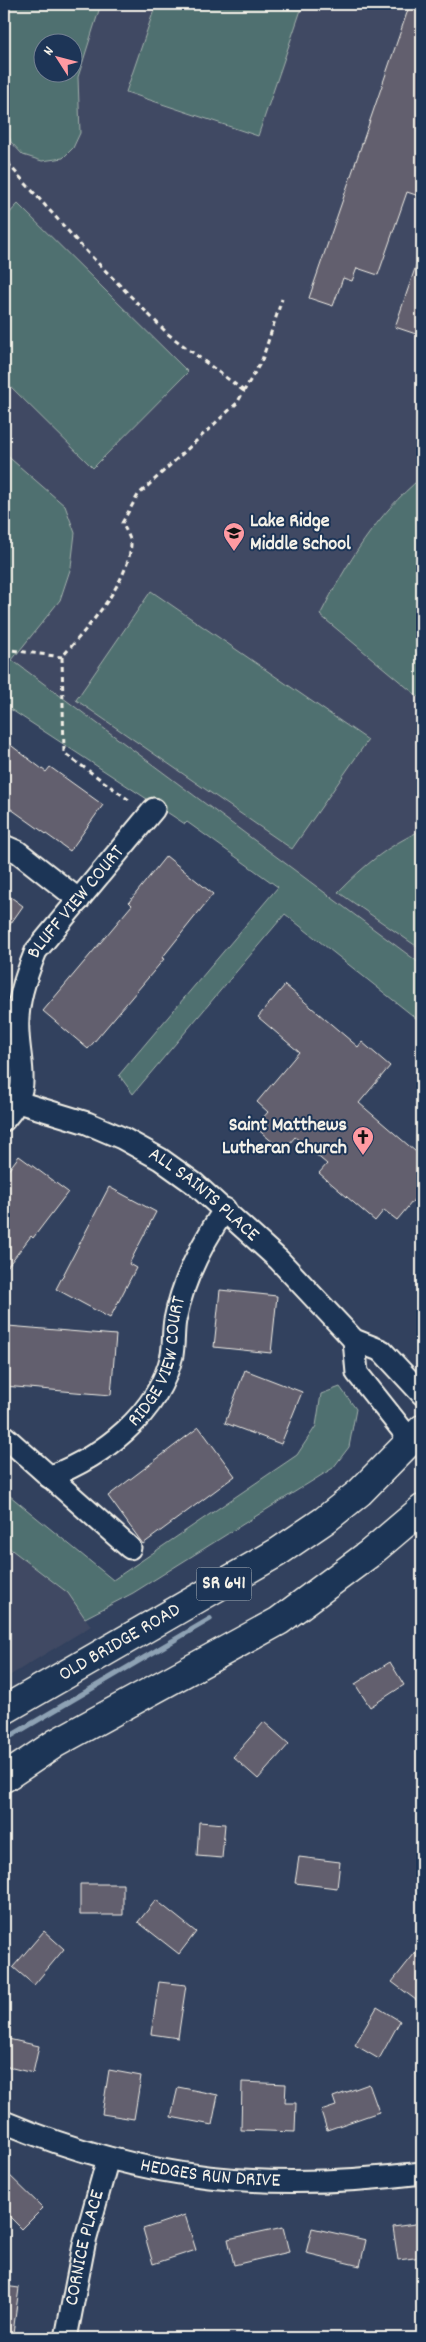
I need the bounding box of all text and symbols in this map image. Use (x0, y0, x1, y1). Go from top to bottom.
north arrow (32, 32, 82, 82)
text: N (39, 43, 59, 60)
place label: Lake Ridge Middle School (250, 508, 351, 559)
school or university icon: Lake Ridge Middle School (222, 521, 246, 552)
street label: BLUFF VIEW COURT (21, 840, 132, 962)
place label: Saint Matthews Lutheran Church (222, 1112, 347, 1163)
church icon: Saint Matthews Lutheran Church (351, 1125, 375, 1156)
street label: ALL SAINTS PLACE (143, 1141, 265, 1249)
street label: RIDGE VIEW COURT (122, 1293, 194, 1434)
road number: SR 641 (196, 1568, 252, 1600)
street label: OLD BRIDGE ROAD (54, 1597, 186, 1689)
street label: HEDGES RUN DRIVE (138, 2152, 281, 2196)
street label: CORNICE PLACE (59, 2187, 112, 2308)

